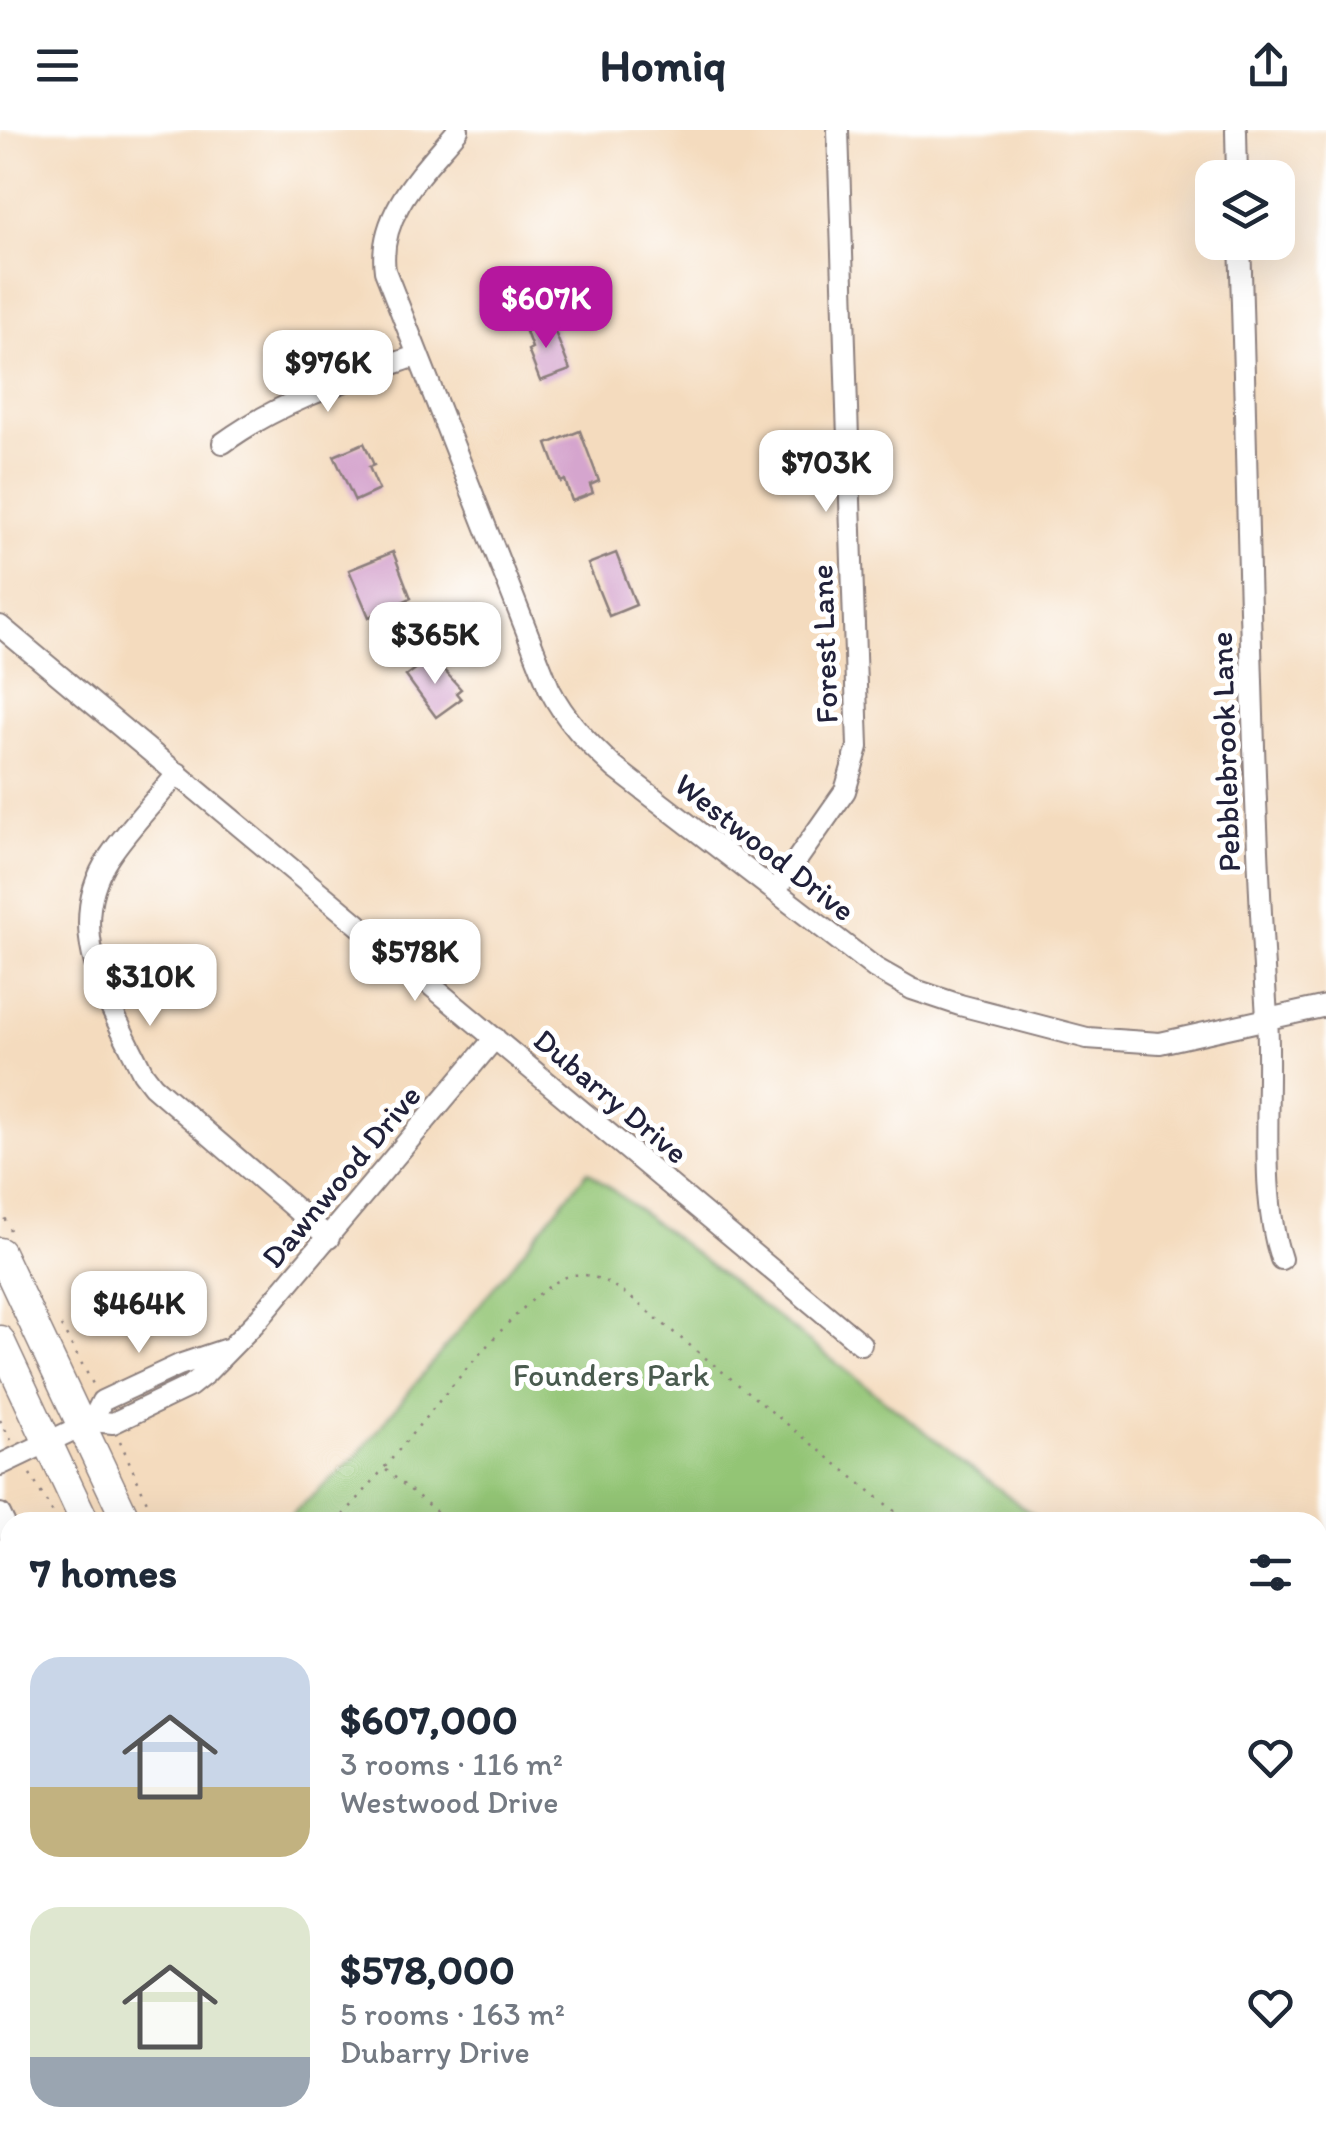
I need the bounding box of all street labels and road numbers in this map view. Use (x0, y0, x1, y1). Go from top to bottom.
street label: Forest Lane (802, 564, 846, 724)
street label: Pebblebrook Lane (1202, 631, 1248, 873)
street label: Westwood Drive (667, 765, 863, 929)
street label: Dubarry Drive (526, 1020, 696, 1172)
street label: Dawnwood Drive (253, 1077, 429, 1275)

